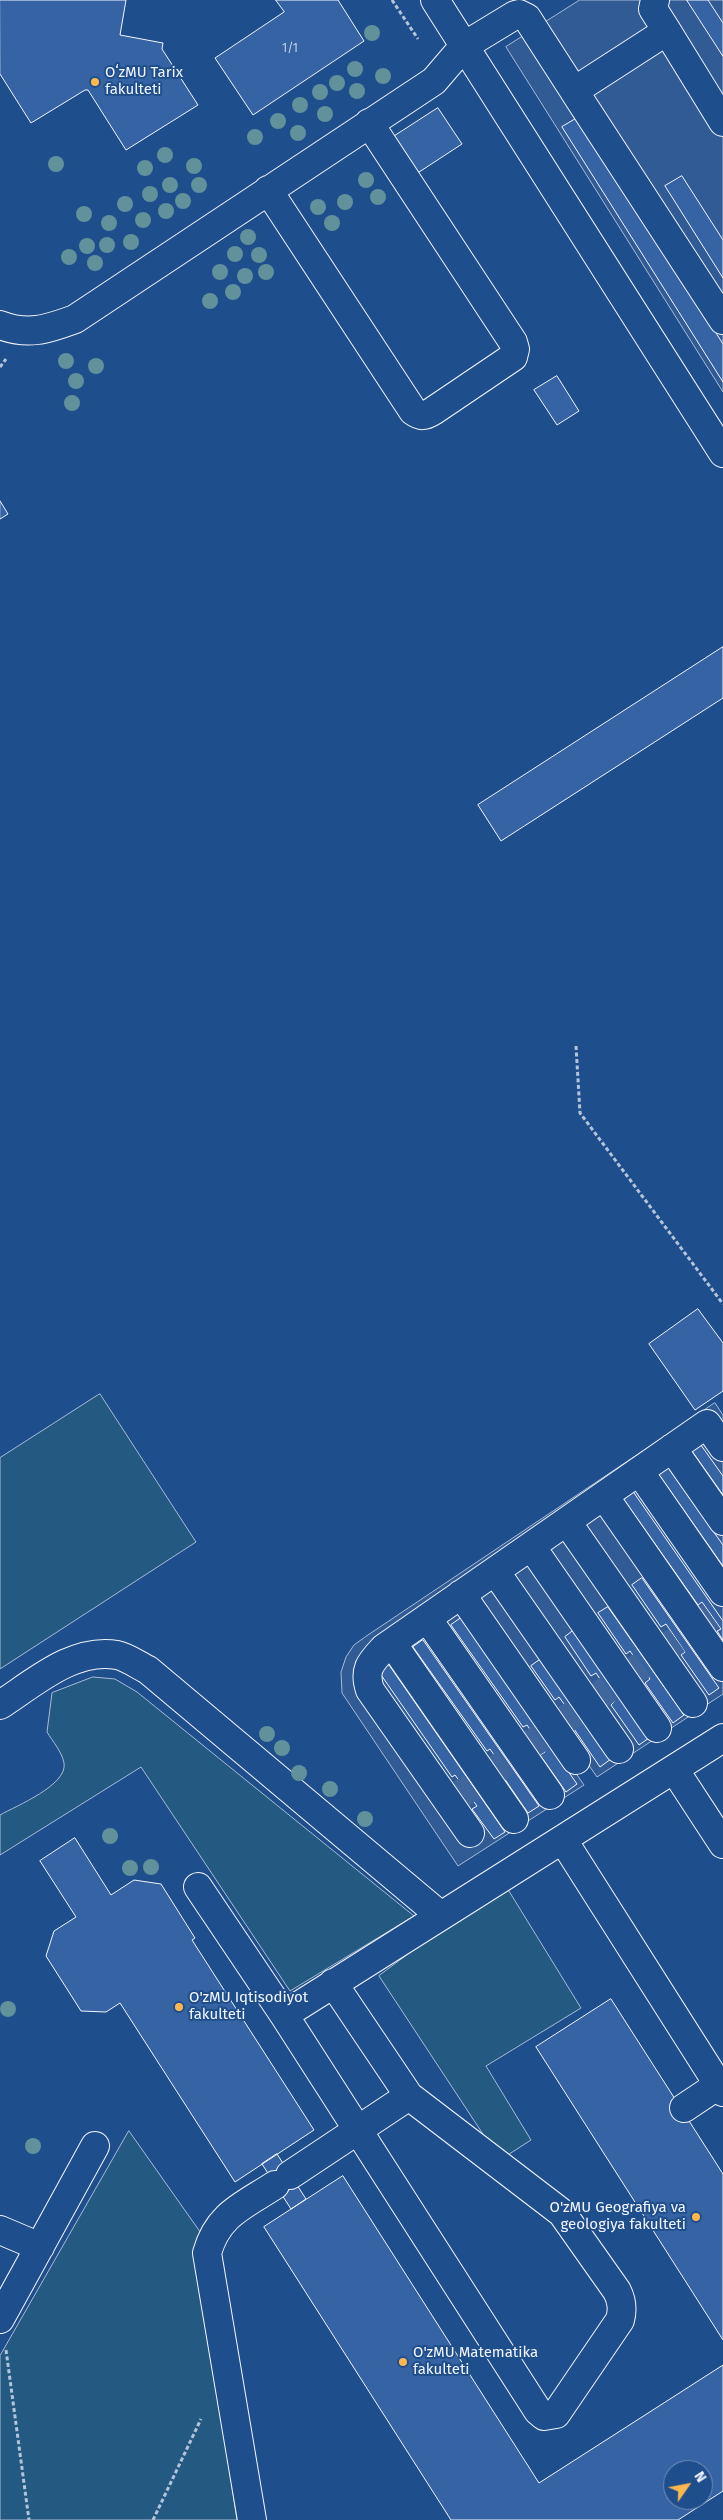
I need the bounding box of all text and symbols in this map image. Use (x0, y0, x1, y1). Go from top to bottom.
house number: 1/1 (282, 42, 298, 56)
place label: OʻzMU Tarix fakulteti (105, 64, 183, 99)
marker: OʻzMU Tarix fakulteti (89, 76, 101, 88)
place label: O'zMU Iqtisodiyot fakulteti (189, 1989, 308, 2024)
marker: O'zMU Iqtisodiyot fakulteti (173, 2001, 185, 2013)
place label: O'zMU Geografiya va geologiya fakulteti (550, 2199, 686, 2234)
marker: O'zMU Geografiya va geologiya fakulteti (690, 2211, 702, 2223)
place label: O'zMU Matematika fakulteti (413, 2344, 538, 2379)
marker: O'zMU Matematika fakulteti (397, 2356, 409, 2368)
north arrow (663, 2460, 713, 2510)
text: N (690, 2469, 710, 2486)

